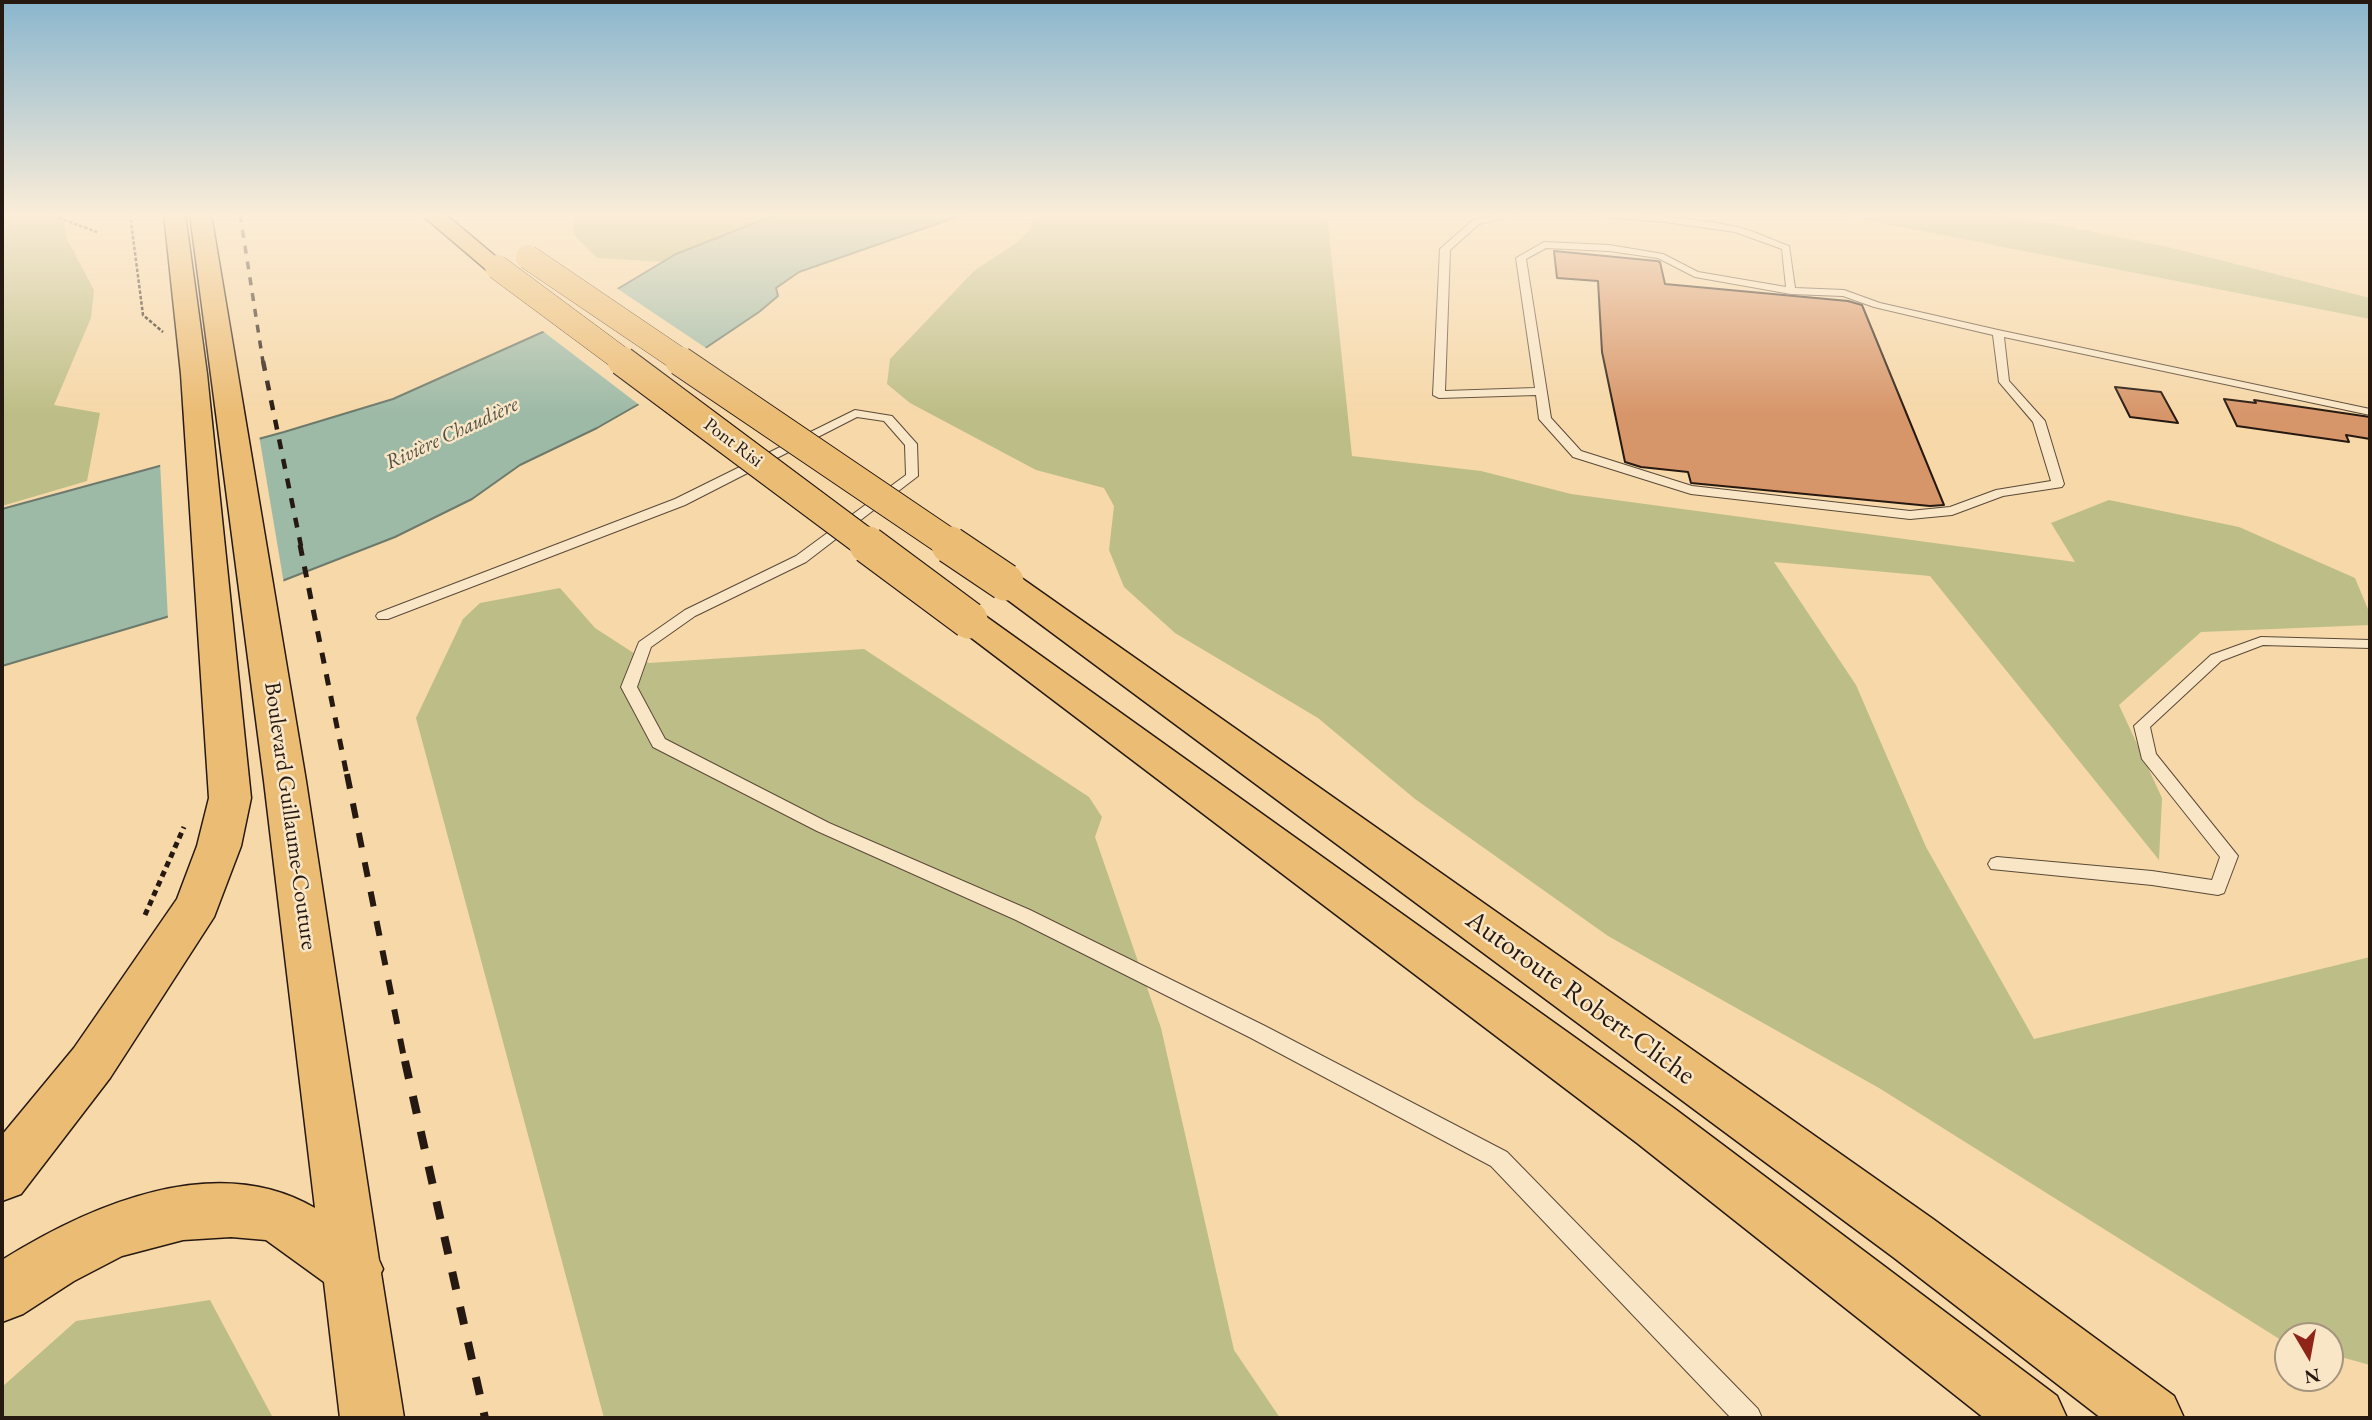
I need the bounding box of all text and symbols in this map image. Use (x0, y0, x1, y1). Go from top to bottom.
water label: Rivière Chaudière (381, 392, 523, 476)
street label: Pont Risi (699, 414, 767, 472)
street label: Boulevard Guillaume-Couture (258, 680, 322, 952)
street label: Autoroute Robert-Cliche (1459, 904, 1701, 1092)
north arrow (2274, 1322, 2344, 1392)
text: N (2303, 1363, 2322, 1390)

